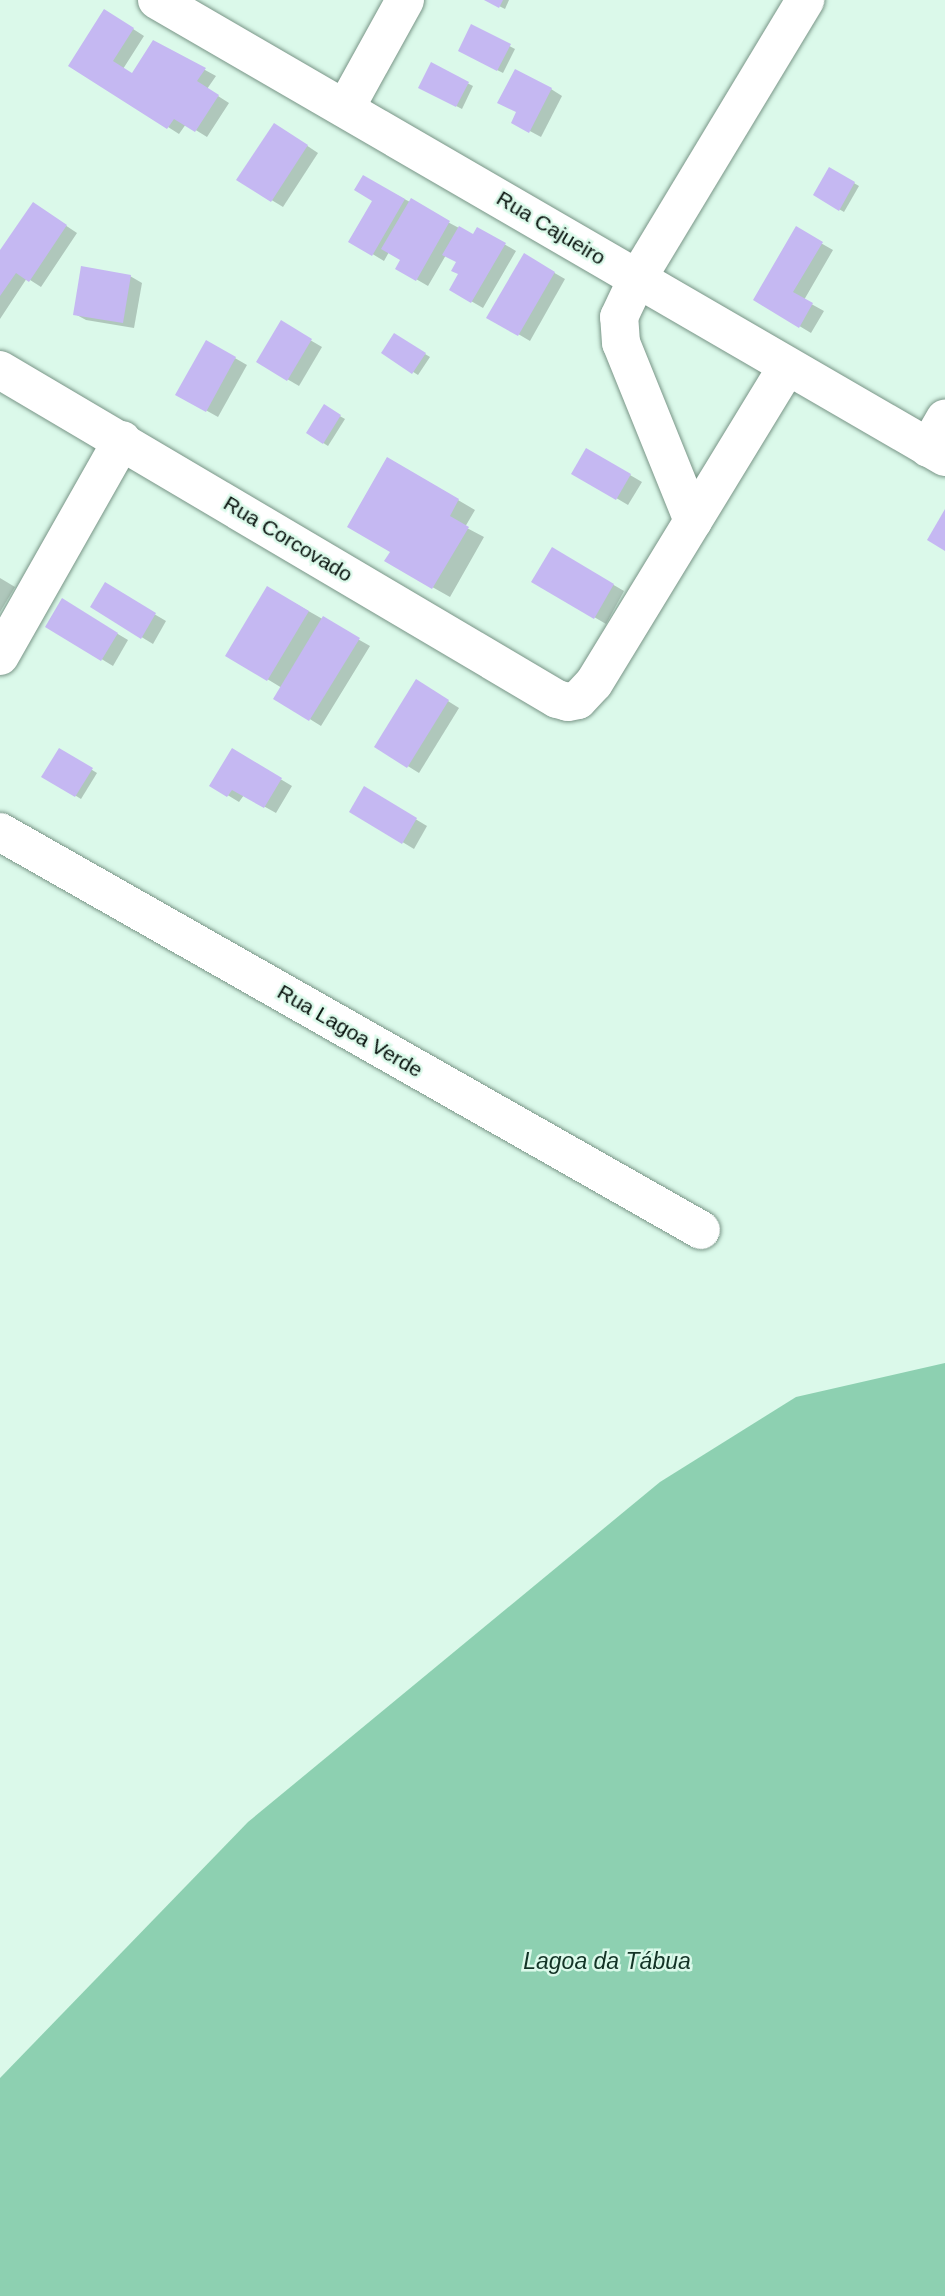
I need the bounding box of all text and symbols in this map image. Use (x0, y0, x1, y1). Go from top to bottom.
street label: Rua Cajueiro (492, 186, 610, 270)
street label: Rua Corcovado (219, 491, 357, 587)
street label: Rua Lagoa Verde (273, 979, 427, 1083)
water label: Lagoa da Tábua (523, 1947, 691, 1975)

